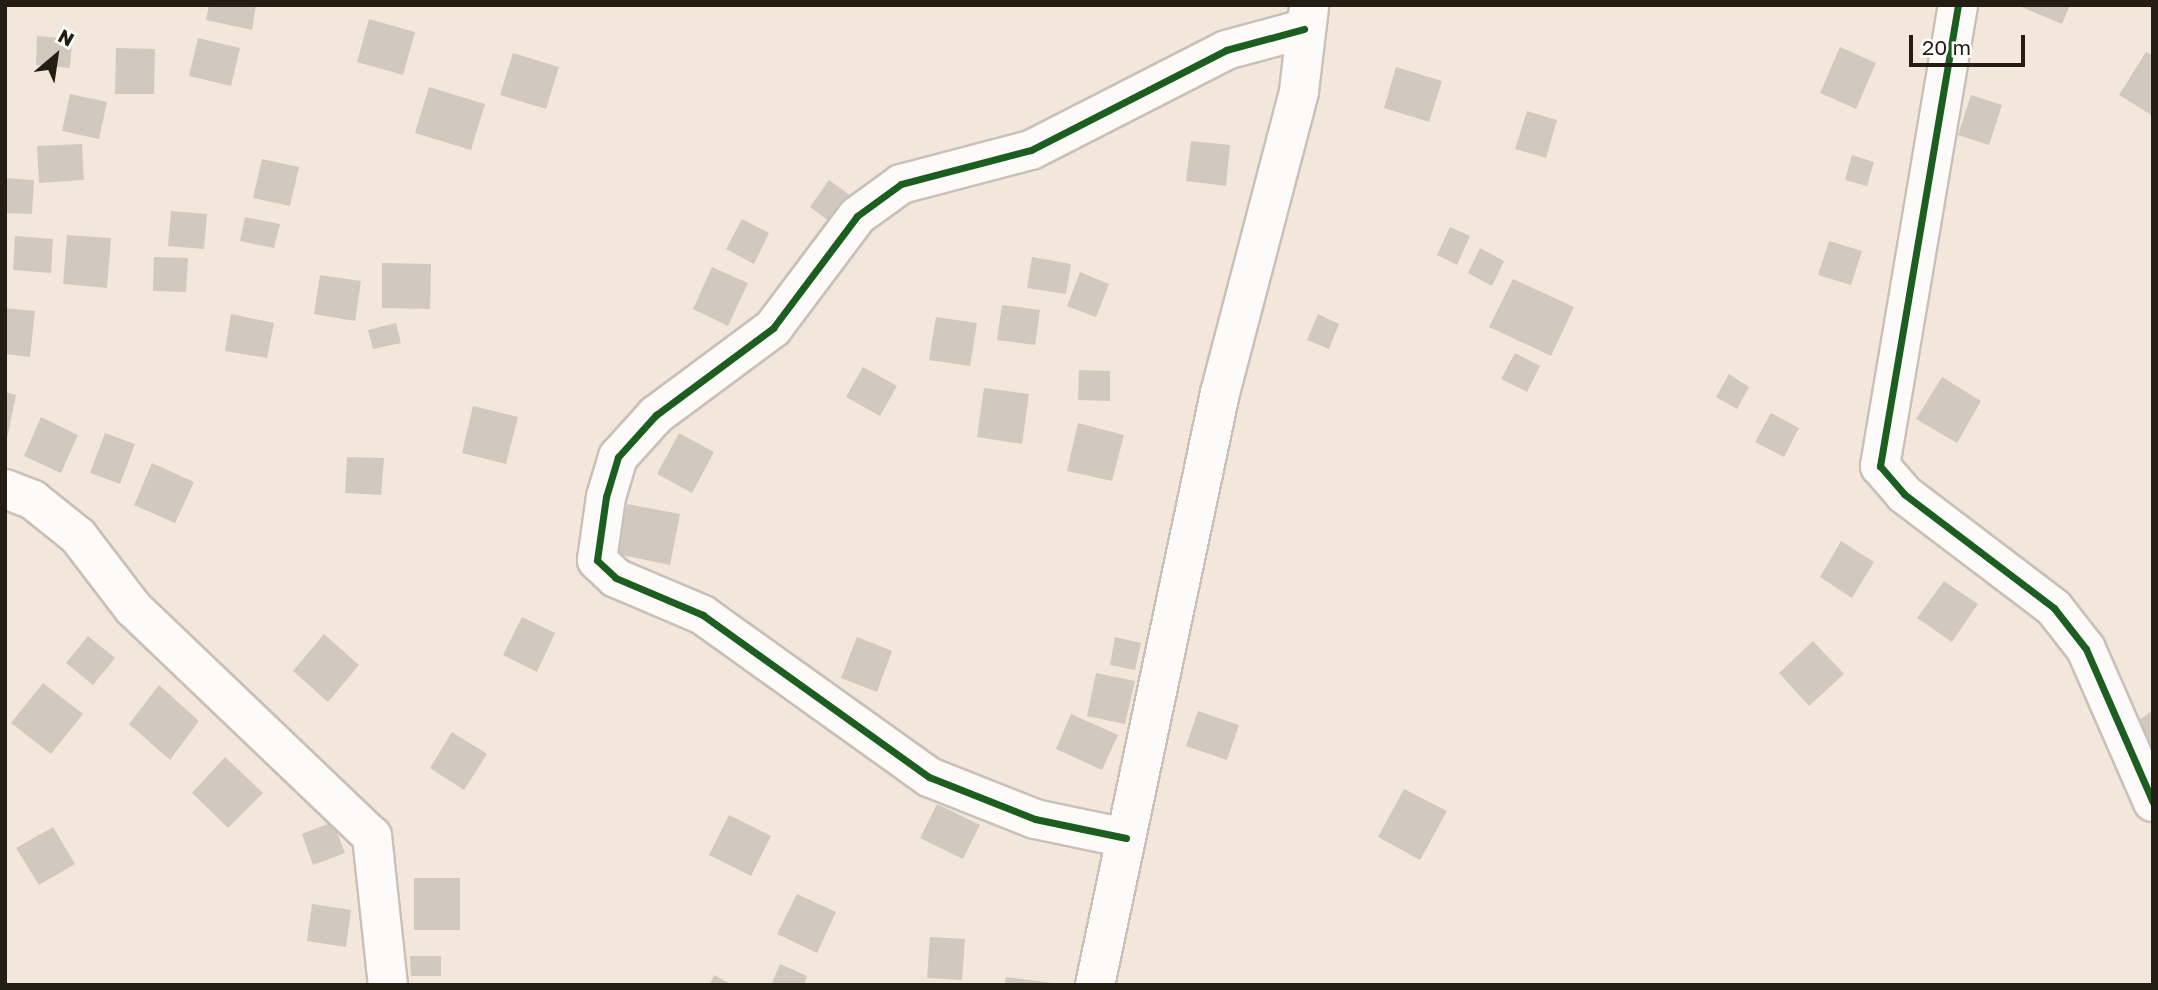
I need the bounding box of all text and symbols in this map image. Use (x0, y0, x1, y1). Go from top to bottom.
north arrow (21, 21, 91, 91)
scale bar (1913, 21, 2028, 65)
text: N (55, 24, 78, 51)
text: 20 m (1922, 34, 1971, 60)

